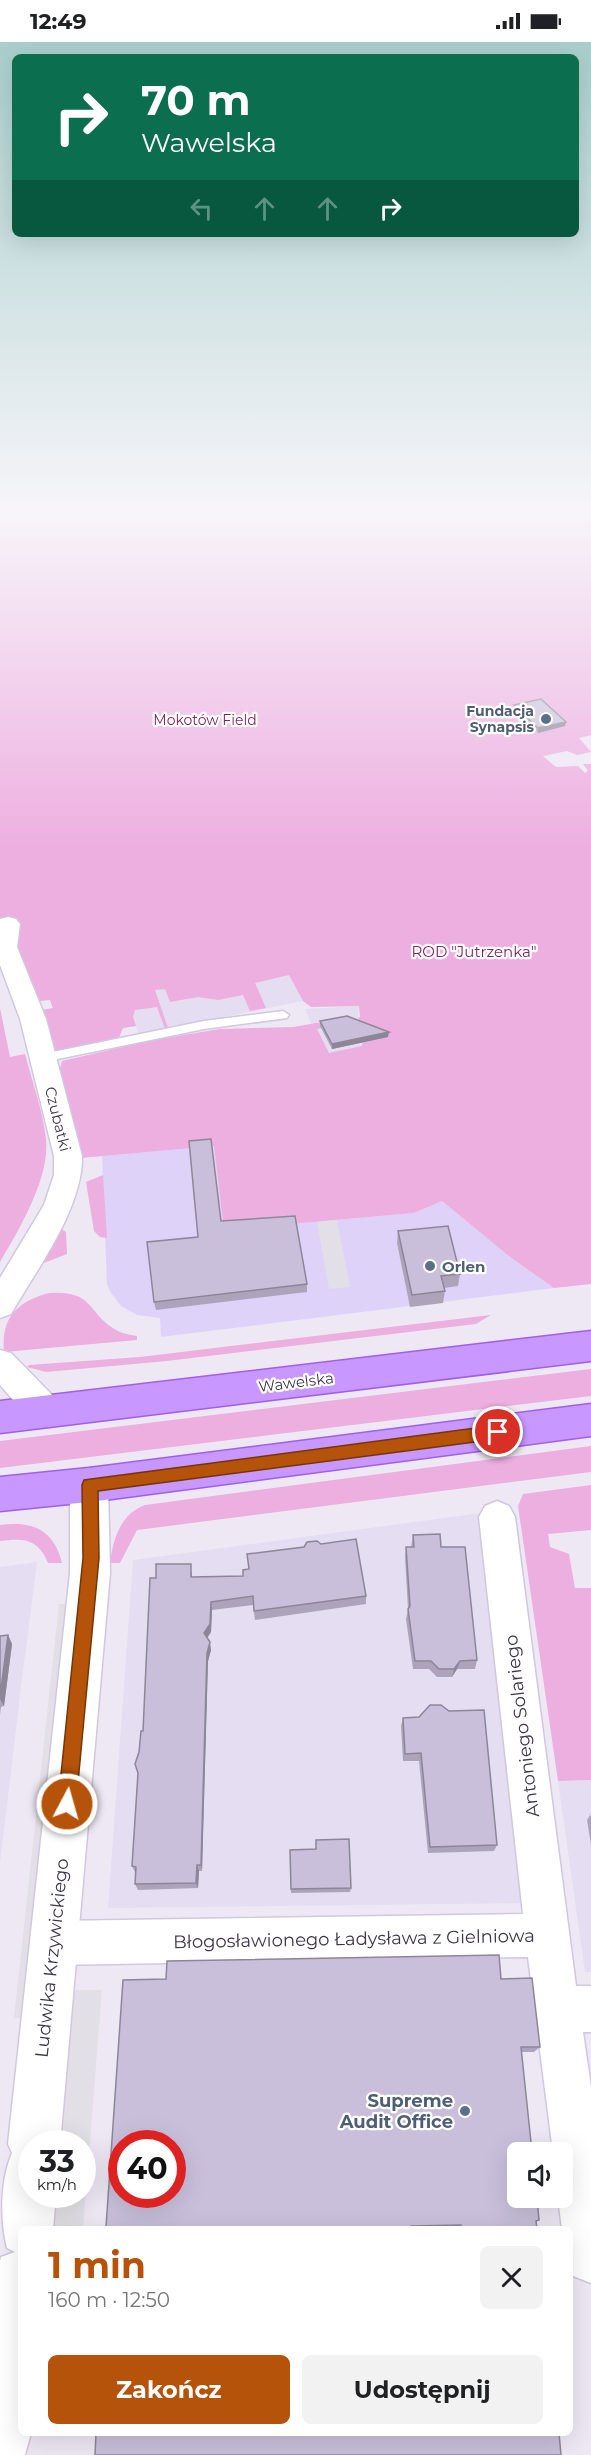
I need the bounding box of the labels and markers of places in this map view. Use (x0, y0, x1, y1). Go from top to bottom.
place label: Fundacja Synapsis (466, 702, 535, 736)
marker: Fundacja Synapsis (539, 712, 553, 726)
place label: Orlen (442, 1257, 485, 1276)
marker: Orlen (423, 1259, 437, 1273)
pin (472, 1406, 523, 1457)
place label: Supreme Audit Office (339, 2090, 453, 2133)
marker: Supreme Audit Office (458, 2104, 472, 2118)

